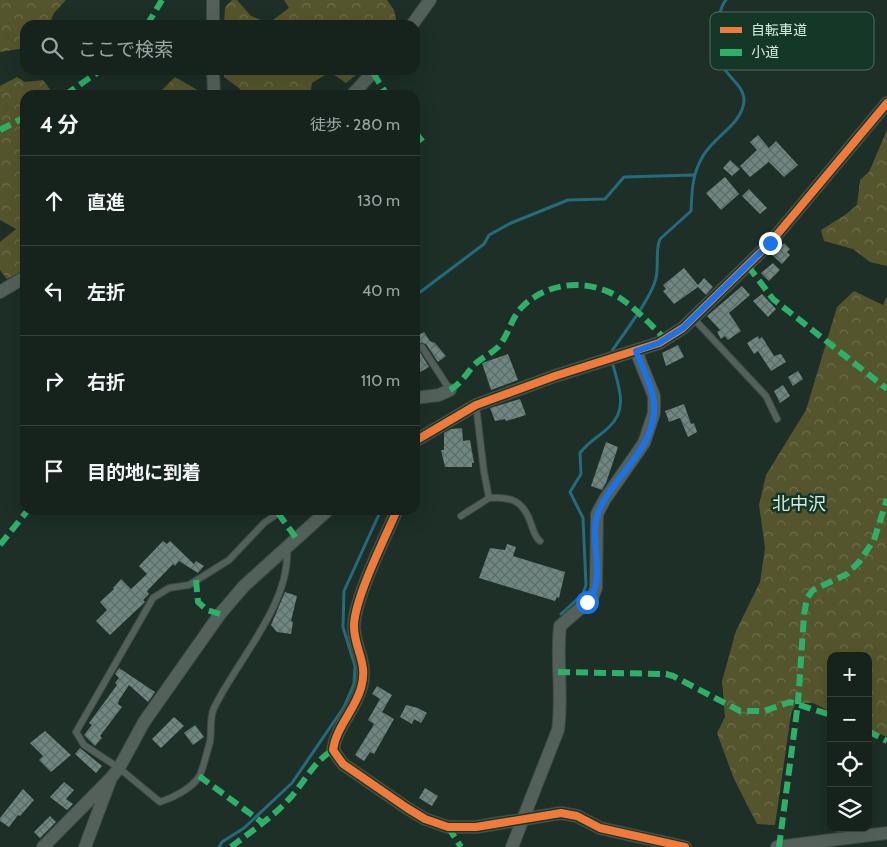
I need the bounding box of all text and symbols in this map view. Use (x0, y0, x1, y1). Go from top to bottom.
legend (710, 12, 874, 70)
search box (20, 20, 420, 75)
text: 自転車道 (751, 21, 807, 39)
icon: search (38, 34, 66, 62)
text: ここで検索 (78, 38, 173, 61)
text: 小道 (751, 43, 779, 61)
text: 4 分 (40, 112, 79, 137)
text: 徒歩 · 280 m (310, 115, 400, 134)
icon: ahead (40, 187, 68, 215)
text: 直進 (87, 191, 125, 214)
text: 130 m (357, 191, 400, 210)
route end (759, 232, 782, 255)
icon: left (40, 277, 68, 305)
text: 左折 (87, 281, 125, 304)
text: 40 m (362, 281, 400, 300)
icon: right (40, 367, 68, 395)
text: 右折 (87, 371, 125, 394)
text: 110 m (361, 371, 400, 390)
icon: arrive (40, 457, 68, 485)
text: 目的地に到着 (87, 461, 201, 484)
district label: 北中沢 (772, 493, 826, 515)
route start (576, 591, 599, 614)
map controls (827, 652, 872, 832)
button: + (827, 652, 872, 697)
button: − (827, 697, 872, 742)
button: locate (827, 742, 872, 787)
button: layers (827, 787, 872, 832)

